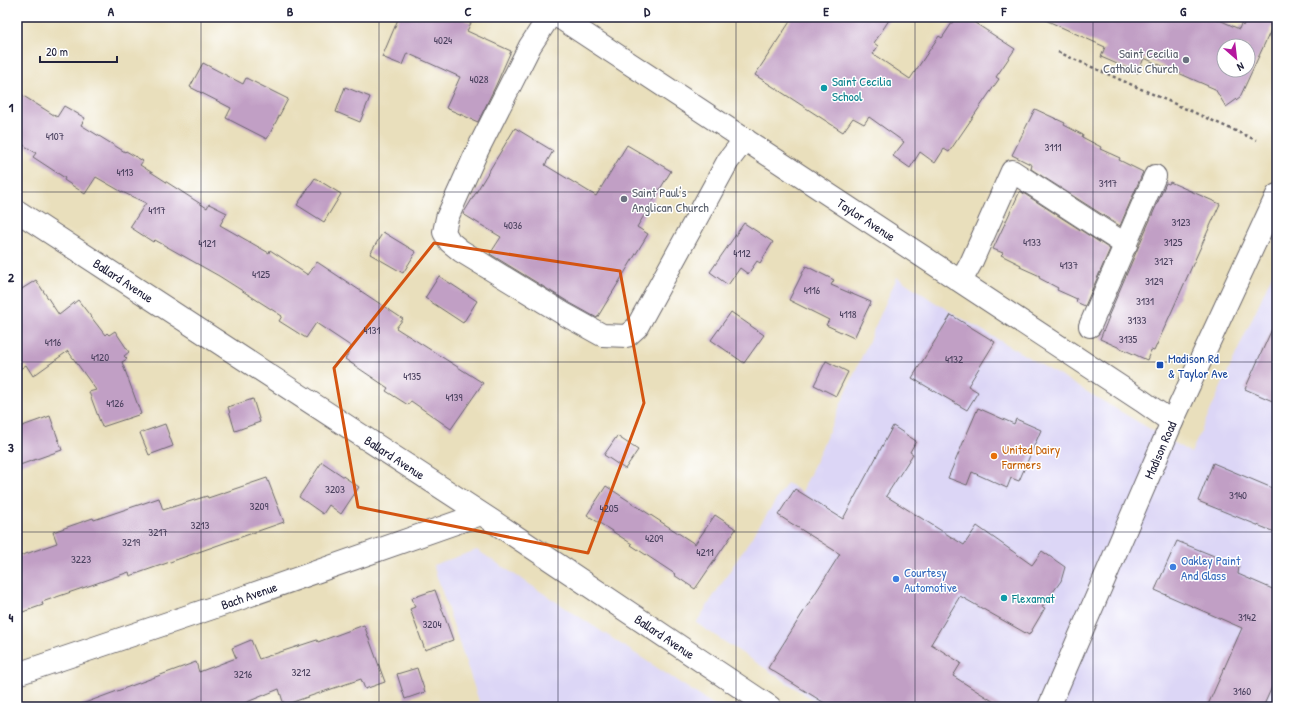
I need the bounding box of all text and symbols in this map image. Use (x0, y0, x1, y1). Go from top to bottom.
text: A (108, 2, 115, 20)
text: B (287, 2, 294, 20)
text: C (464, 2, 472, 20)
text: D (644, 2, 651, 20)
text: E (823, 2, 829, 20)
text: F (1001, 2, 1008, 20)
text: G (1180, 2, 1187, 20)
house number: 4024 (434, 33, 452, 47)
scale bar (40, 38, 117, 64)
north arrow (1216, 38, 1256, 78)
text: 20 m (46, 43, 68, 60)
place label: Saint Cecilia Catholic Church (1103, 44, 1179, 77)
marker: Saint Cecilia Catholic Church (1181, 55, 1191, 65)
text: N (1235, 59, 1247, 74)
house number: 4028 (470, 72, 489, 86)
place label: Saint Cecilia School (832, 72, 891, 105)
marker: Saint Cecilia School (819, 83, 829, 93)
text: 1 (9, 98, 14, 116)
house number: 4107 (46, 129, 64, 143)
house number: 3111 (1045, 140, 1061, 154)
house number: 4113 (116, 165, 134, 179)
house number: 3117 (1099, 176, 1117, 190)
place label: Saint Paul's Anglican Church (632, 183, 709, 216)
marker: Saint Paul's Anglican Church (619, 194, 629, 204)
street label: Taylor Avenue (834, 194, 899, 245)
house number: 4117 (148, 203, 166, 217)
house number: 3123 (1172, 215, 1191, 229)
house number: 4036 (504, 218, 523, 232)
house number: 4133 (1023, 235, 1041, 249)
house number: 3125 (1164, 235, 1183, 249)
house number: 4121 (198, 236, 216, 250)
house number: 4112 (733, 246, 751, 260)
street label: Ballard Avenue (90, 254, 157, 307)
house number: 3127 (1154, 254, 1174, 268)
house number: 4137 (1060, 258, 1078, 272)
house number: 4125 (252, 267, 270, 281)
text: 2 (8, 268, 15, 286)
house number: 3129 (1145, 274, 1163, 288)
house number: 4116 (804, 283, 821, 297)
house number: 3131 (1136, 294, 1154, 308)
house number: 4118 (840, 307, 857, 321)
house number: 3133 (1128, 313, 1146, 327)
house number: 4131 (363, 323, 381, 337)
house number: 3135 (1119, 332, 1138, 346)
house number: 4116 (45, 335, 62, 349)
place label: Madison Rd & Taylor Ave (1168, 349, 1228, 382)
house number: 4120 (91, 350, 109, 364)
house number: 4132 (945, 352, 963, 366)
marker: Madison Rd & Taylor Ave (1155, 360, 1165, 370)
house number: 4135 (403, 369, 421, 383)
house number: 4139 (445, 390, 463, 404)
house number: 4126 (106, 396, 124, 410)
street label: Madison Road (1140, 418, 1180, 482)
street label: Ballard Avenue (361, 431, 428, 484)
text: 3 (8, 438, 14, 456)
place label: United Dairy Farmers (1001, 440, 1061, 473)
marker: United Dairy Farmers (989, 451, 999, 461)
house number: 3203 (325, 482, 345, 496)
house number: 3140 (1229, 488, 1247, 502)
house number: 3209 (249, 499, 269, 513)
house number: 4205 (600, 501, 619, 515)
house number: 3213 (191, 518, 210, 532)
house number: 3217 (148, 525, 168, 539)
house number: 4209 (645, 531, 663, 545)
house number: 3219 (122, 535, 140, 549)
house number: 4211 (696, 545, 714, 559)
place label: Oakley Paint And Glass (1181, 551, 1241, 584)
house number: 3223 (71, 552, 91, 566)
marker: Oakley Paint And Glass (1168, 562, 1178, 572)
place label: Courtesy Automotive (904, 563, 957, 596)
marker: Courtesy Automotive (891, 574, 901, 584)
street label: Bach Avenue (219, 577, 280, 613)
place label: Flexamat (1011, 589, 1055, 607)
marker: Flexamat (999, 593, 1009, 603)
text: 4 (9, 608, 14, 626)
street label: Ballard Avenue (631, 610, 698, 663)
house number: 3142 (1238, 610, 1256, 624)
house number: 3204 (422, 617, 442, 631)
house number: 3212 (291, 665, 311, 679)
house number: 3216 (234, 667, 253, 681)
house number: 3160 (1233, 684, 1251, 698)

